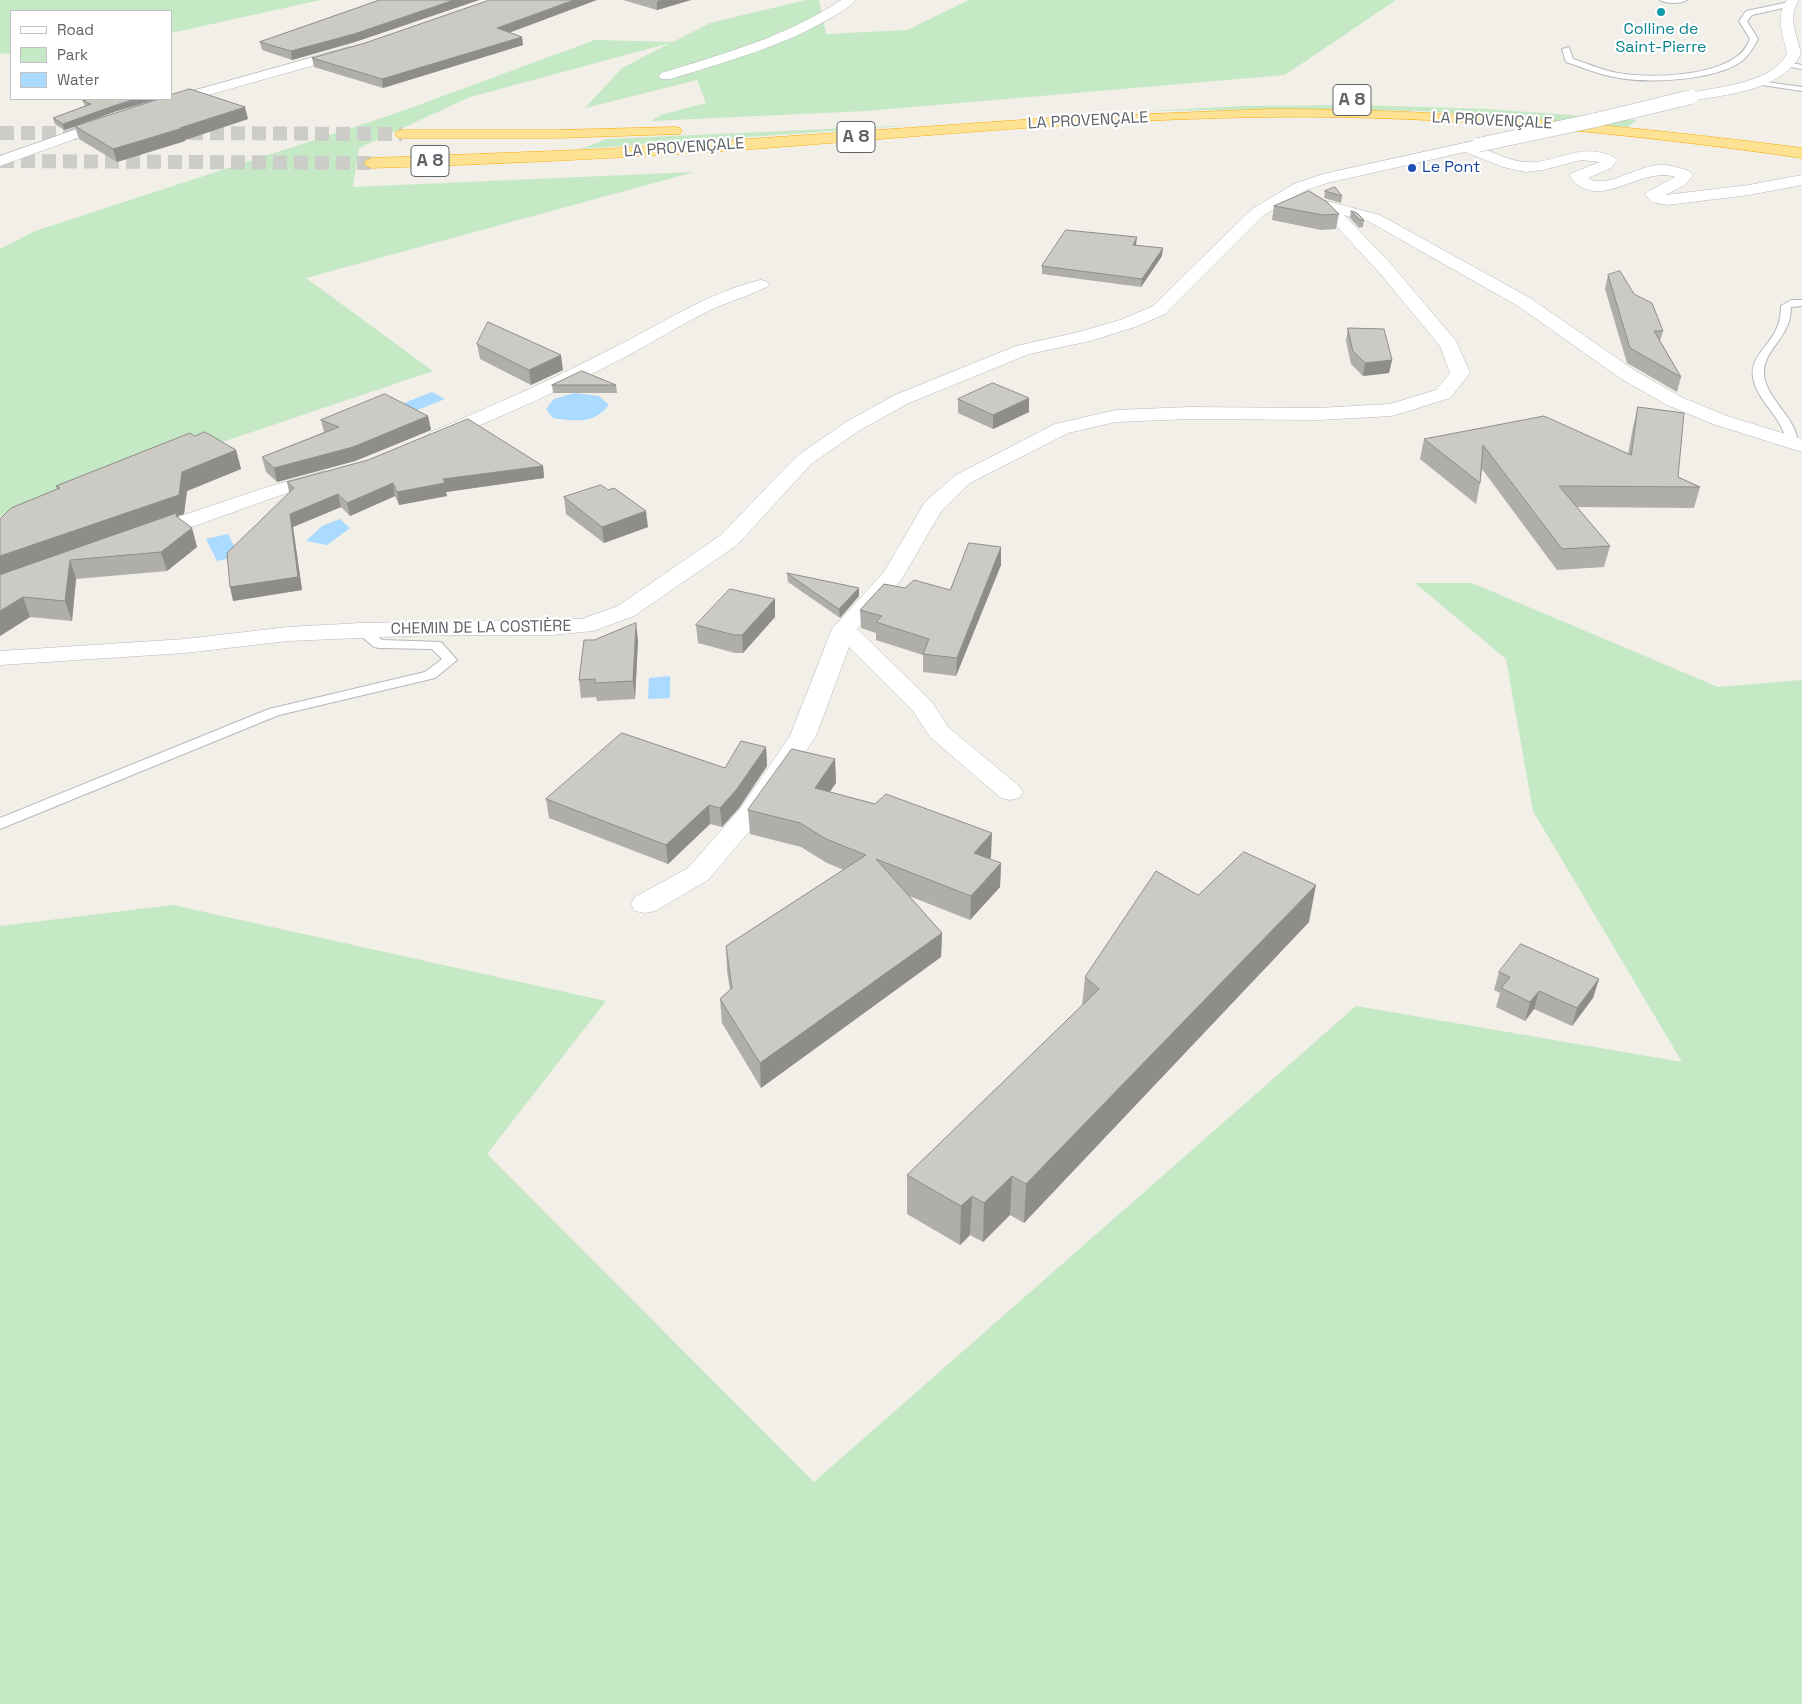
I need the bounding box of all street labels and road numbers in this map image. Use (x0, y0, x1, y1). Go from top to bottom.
road number: A 8 (1333, 84, 1371, 116)
street label: LA PROVENÇALE (1027, 108, 1149, 134)
street label: LA PROVENÇALE (1431, 108, 1553, 134)
road number: A 8 (837, 121, 875, 152)
street label: LA PROVENÇALE (623, 134, 745, 162)
road number: A 8 (411, 146, 449, 177)
street label: CHEMIN DE LA COSTIÈRE (391, 617, 571, 639)

